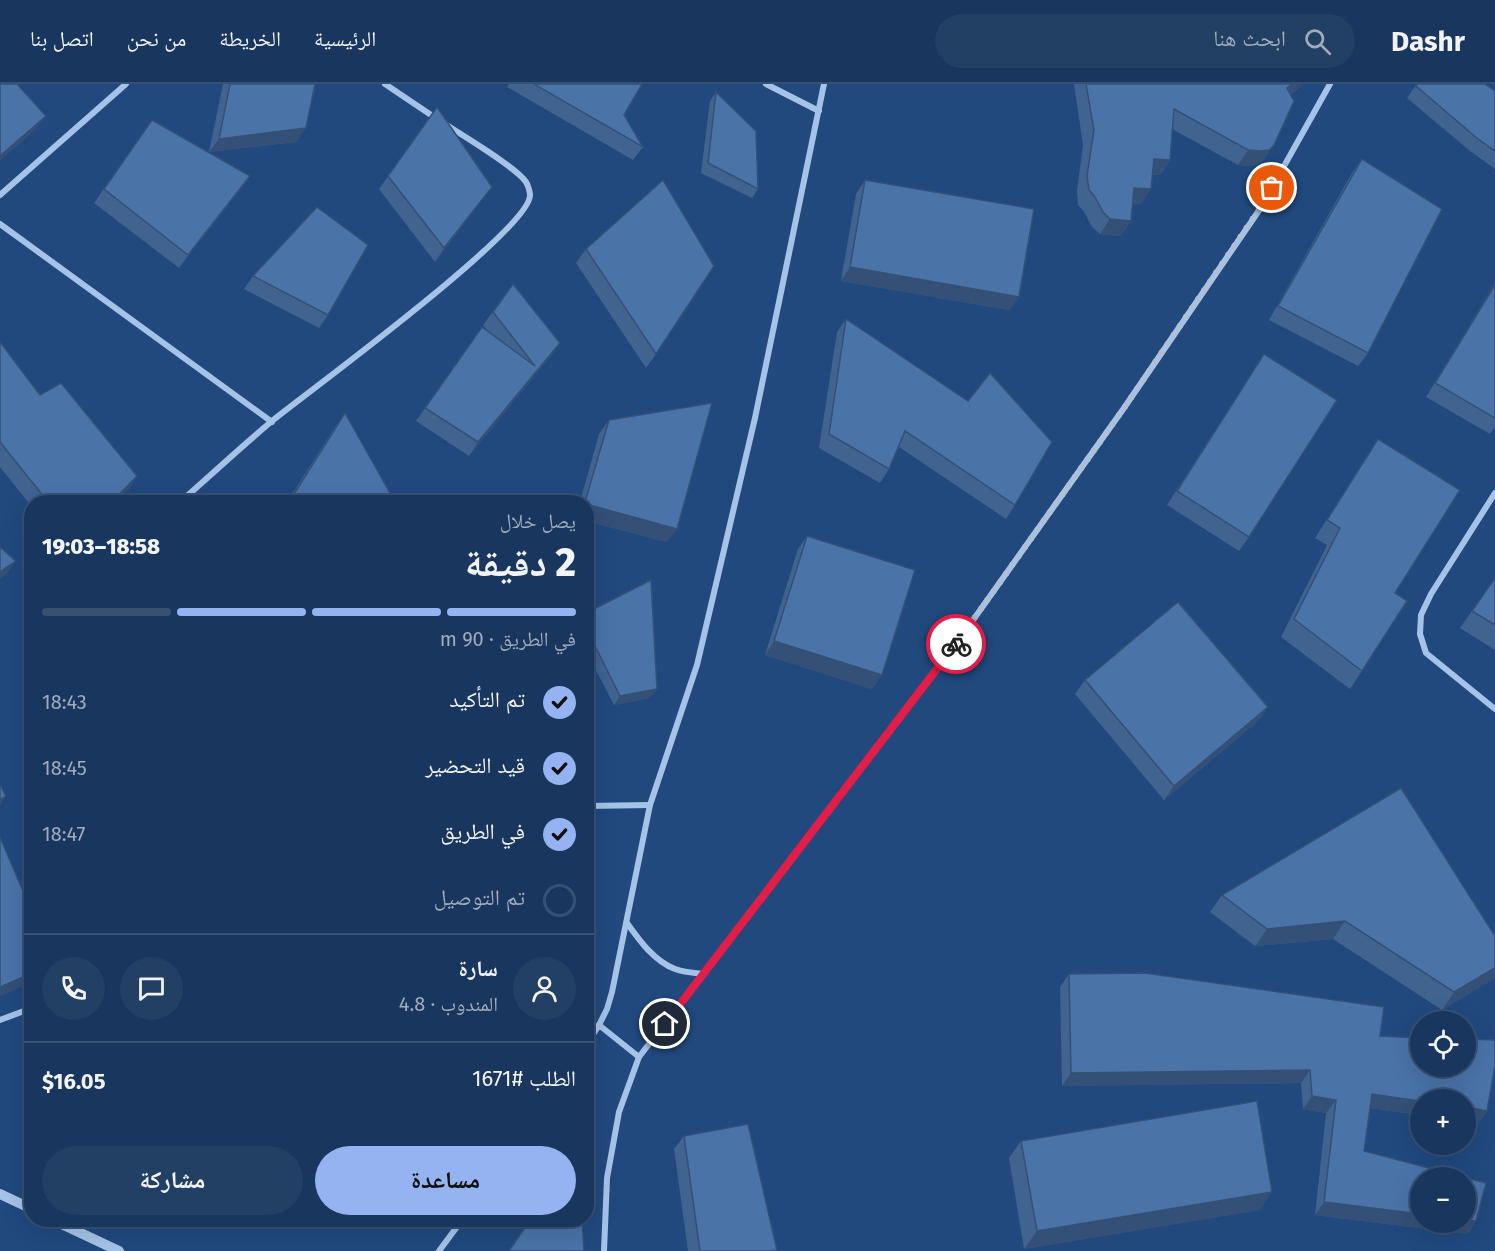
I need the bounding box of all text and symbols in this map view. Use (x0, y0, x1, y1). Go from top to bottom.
search box (935, 14, 1355, 68)
text: ابحث هنا (1213, 25, 1286, 52)
icon: search (1301, 25, 1334, 58)
text: Dashr (1391, 25, 1465, 58)
text: اتصل بنا (30, 26, 94, 52)
text: من نحن (127, 26, 186, 52)
text: الخريطة (219, 26, 281, 52)
text: الرئيسية (314, 26, 376, 52)
pin (1246, 162, 1297, 213)
icon: bag (1255, 171, 1288, 204)
text: يصل خلال (500, 509, 576, 533)
text: 18:58–19:03 (42, 533, 160, 560)
text: 2 دقيقة (465, 540, 576, 586)
courier (926, 614, 986, 674)
text: في الطريق · 90 m (440, 627, 576, 651)
icon: bike (940, 628, 973, 661)
text: تم التأكيد (449, 686, 525, 713)
icon: check (543, 686, 576, 719)
text: 18:43 (42, 690, 87, 714)
text: قيد التحضير (425, 752, 525, 779)
icon: check (543, 752, 576, 785)
text: 18:45 (42, 756, 87, 780)
text: في الطريق (441, 818, 525, 845)
icon: check (543, 818, 576, 851)
text: 18:47 (42, 822, 85, 846)
text: تم التوصيل (434, 884, 525, 911)
text: سارة (459, 955, 498, 982)
button: phone (42, 957, 105, 1020)
button: chat (120, 957, 183, 1020)
button: person (513, 957, 576, 1020)
text: المندوب · 4.8 (399, 992, 498, 1016)
pin (639, 998, 690, 1049)
icon: home (648, 1007, 681, 1040)
map controls (1410, 1011, 1476, 1233)
button: locate (1410, 1011, 1476, 1077)
text: الطلب #1671 (472, 1065, 576, 1092)
text: $16.05 (42, 1068, 106, 1095)
button: + (1410, 1089, 1476, 1155)
button: مشاركة (42, 1146, 303, 1215)
button: مساعدة (315, 1146, 576, 1215)
button: − (1410, 1167, 1476, 1233)

